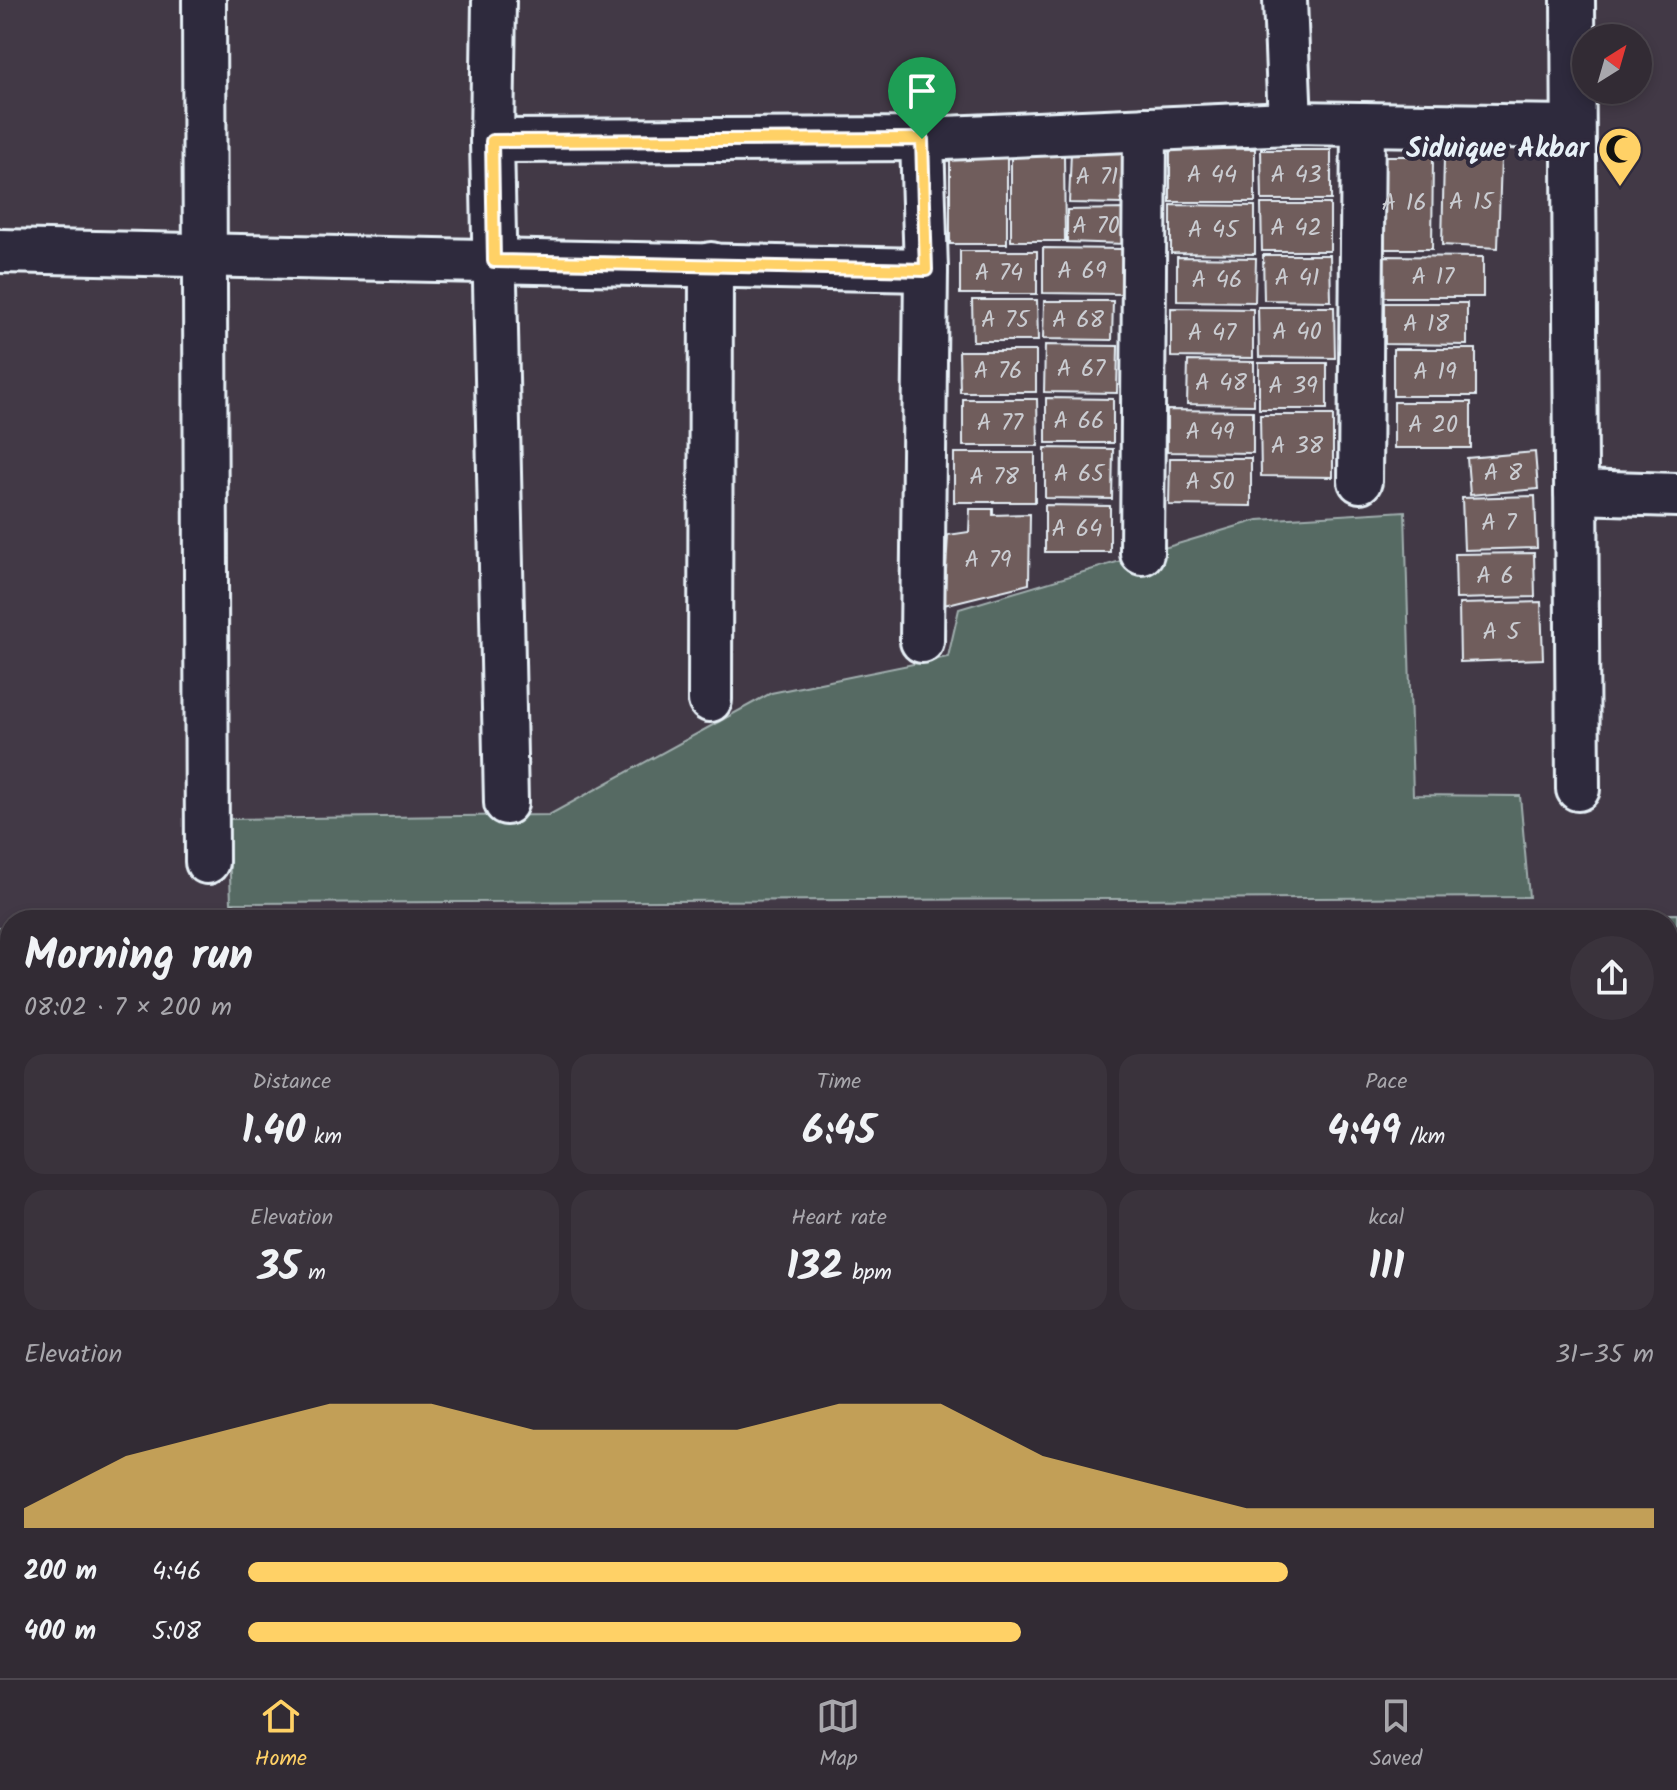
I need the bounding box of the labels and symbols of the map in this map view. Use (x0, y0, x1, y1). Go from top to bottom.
north arrow (1572, 24, 1652, 104)
pin (888, 57, 956, 139)
mosque icon: Siduique Akbar (1596, 125, 1644, 188)
place label: Siduique Akbar (1406, 127, 1591, 172)
house number: A 44 (1187, 156, 1237, 195)
house number: A 43 (1270, 156, 1322, 195)
house number: A 71 (1076, 158, 1118, 197)
house number: A 15 (1449, 183, 1495, 222)
house number: A 16 (1381, 184, 1427, 223)
house number: A 70 (1072, 207, 1120, 246)
house number: A 42 (1270, 209, 1322, 248)
house number: A 45 (1188, 211, 1240, 250)
house number: A 69 (1057, 252, 1107, 291)
house number: A 74 (975, 254, 1023, 293)
house number: A 17 (1412, 258, 1455, 297)
house number: A 41 (1275, 259, 1319, 298)
house number: A 46 (1192, 261, 1242, 300)
house number: A 75 (981, 301, 1031, 340)
house number: A 68 (1052, 301, 1105, 340)
house number: A 18 (1403, 305, 1450, 344)
house number: A 40 (1272, 313, 1322, 352)
house number: A 47 (1188, 314, 1237, 353)
house number: A 67 (1057, 350, 1106, 389)
house number: A 76 (974, 352, 1022, 391)
house number: A 19 (1413, 353, 1457, 392)
house number: A 48 (1195, 364, 1247, 403)
house number: A 39 (1268, 367, 1318, 406)
house number: A 66 (1054, 402, 1104, 441)
house number: A 77 (977, 404, 1024, 443)
house number: A 20 (1408, 406, 1458, 445)
house number: A 49 (1185, 413, 1235, 452)
house number: A 38 (1271, 427, 1324, 466)
house number: A 8 (1484, 454, 1523, 493)
house number: A 65 (1054, 455, 1106, 494)
house number: A 78 (969, 458, 1019, 497)
house number: A 50 (1185, 463, 1235, 502)
house number: A 7 (1481, 504, 1518, 543)
house number: A 64 (1052, 510, 1102, 549)
house number: A 79 (965, 541, 1012, 580)
house number: A 6 (1476, 557, 1514, 596)
house number: A 5 (1482, 613, 1522, 652)

